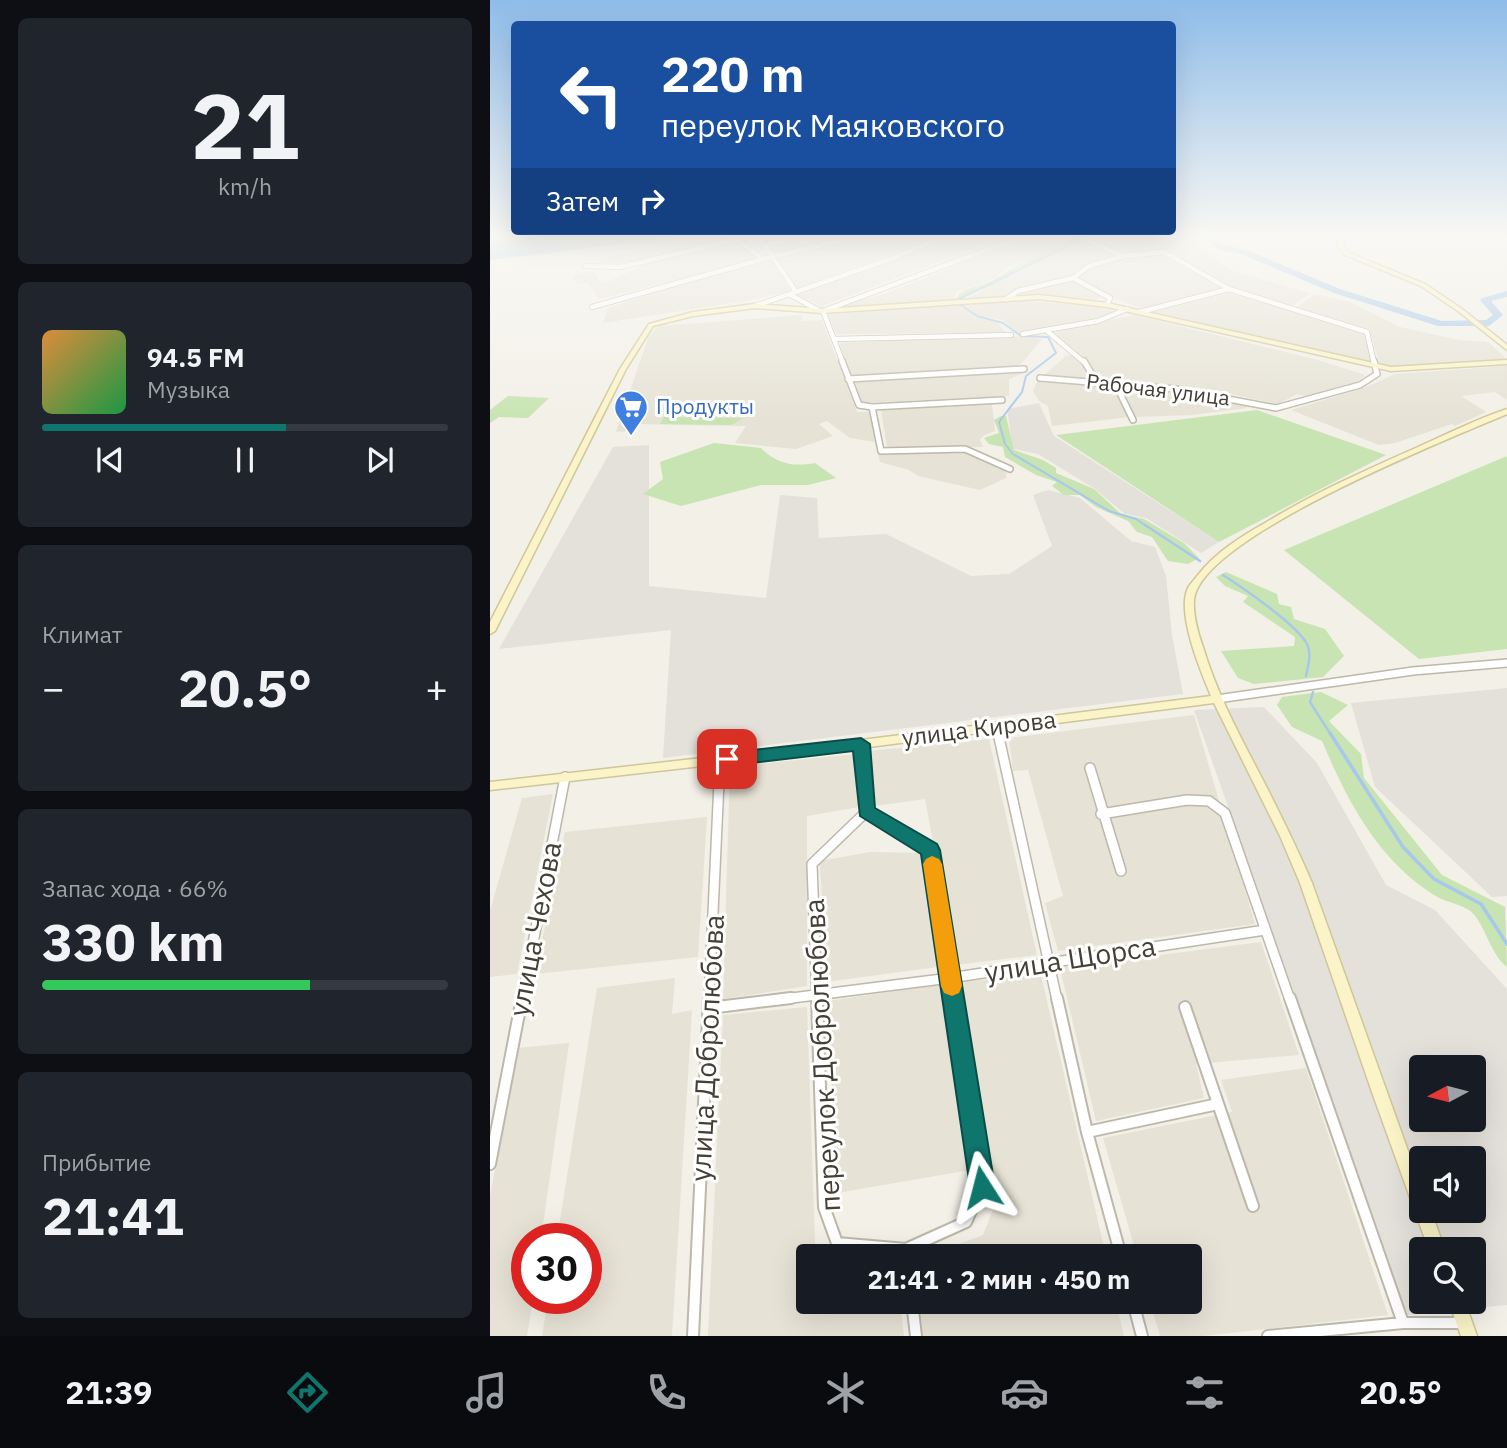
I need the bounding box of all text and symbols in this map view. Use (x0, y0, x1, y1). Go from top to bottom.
text: 220 m (661, 42, 805, 105)
icon: left (546, 49, 637, 140)
text: 21 (190, 66, 300, 184)
text: переулок Маяковского (661, 104, 1005, 146)
text: km/h (218, 171, 272, 201)
icon: right (633, 182, 671, 220)
text: Затем (546, 184, 619, 218)
text: 94.5 FM (147, 340, 245, 374)
street label: Рабочая улица (1085, 366, 1231, 412)
text: Музыка (147, 374, 230, 404)
supermarket icon: Продукты (612, 388, 650, 437)
place label: Продукты (656, 392, 754, 420)
icon: previous (91, 441, 129, 479)
icon: pause (226, 441, 264, 479)
icon: next (361, 441, 399, 479)
text: Климат (42, 619, 123, 649)
text: 20.5° (178, 654, 312, 721)
text: − (42, 663, 65, 712)
text: + (425, 663, 448, 712)
street label: улица Кирова (900, 703, 1058, 753)
pin (697, 729, 757, 789)
icon: arrive (708, 740, 746, 778)
street label: улица Чехова (499, 838, 570, 1019)
text: Запас хода · 66% (42, 873, 228, 903)
street label: переулок Добролюбова (795, 898, 848, 1212)
text: 330 km (42, 908, 224, 975)
street label: улица Добролюбова (681, 913, 732, 1183)
street label: улица Щорса (982, 927, 1158, 990)
north arrow (1409, 1055, 1486, 1132)
map controls (1409, 1055, 1486, 1314)
button: sound (1409, 1146, 1486, 1223)
text: Прибытие (42, 1147, 151, 1177)
position arrow (945, 1150, 1019, 1224)
text: 21:41 (42, 1182, 184, 1249)
speed limit sign: 30 (511, 1223, 602, 1314)
button: search (1409, 1237, 1486, 1314)
text: 21:41 · 2 мин · 450 m (868, 1262, 1130, 1296)
icon: directions (283, 1368, 332, 1417)
icon: music (462, 1368, 511, 1417)
icon: phone (642, 1368, 691, 1417)
icon: climate (821, 1368, 870, 1417)
icon: car (1000, 1368, 1049, 1417)
icon: filters (1180, 1368, 1229, 1417)
text: 21:39 (65, 1371, 153, 1413)
text: 20.5° (1359, 1371, 1442, 1413)

